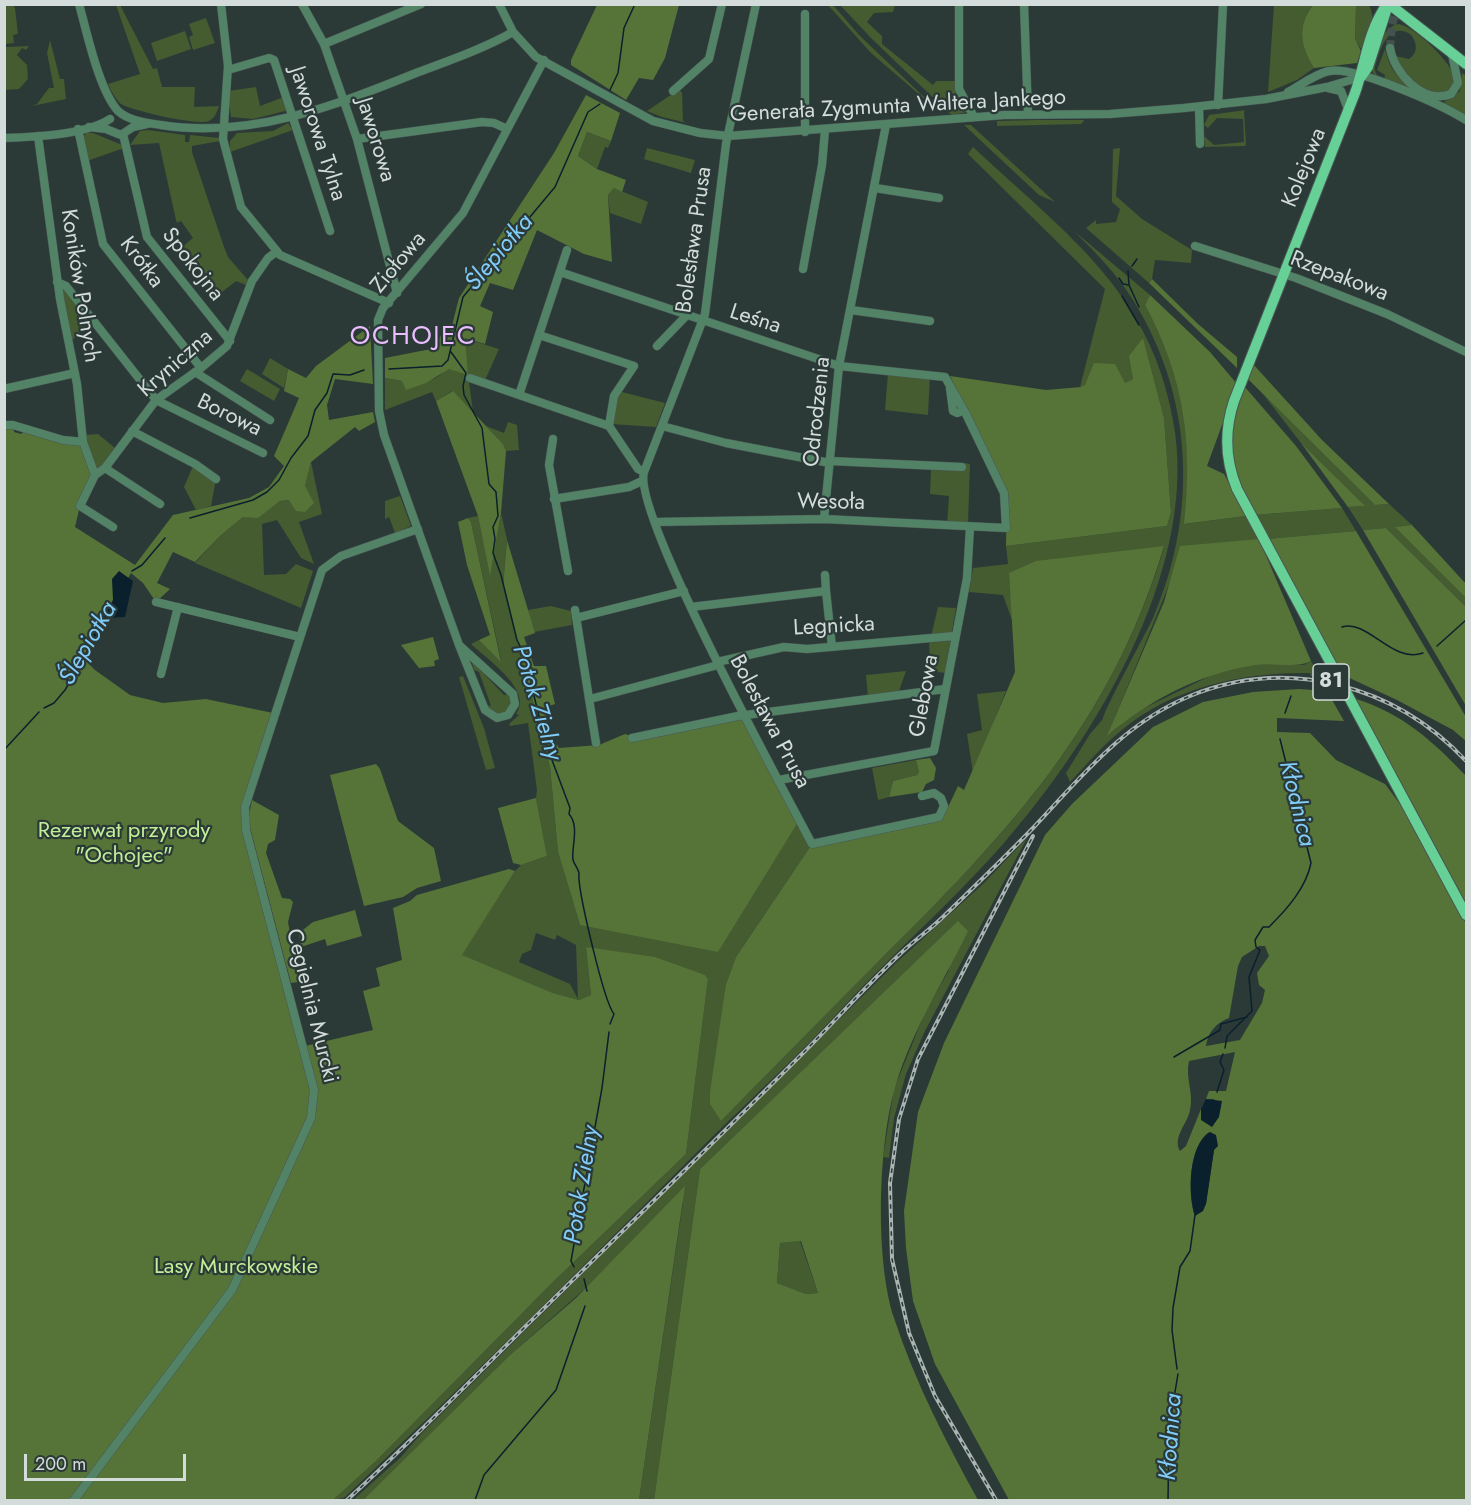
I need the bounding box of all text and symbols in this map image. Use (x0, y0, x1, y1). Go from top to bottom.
street label: Jaworowa Tylna (283, 63, 351, 205)
street label: Generała Zygmunta Waltera Jankego (729, 85, 1067, 129)
street label: Jaworowa (350, 95, 400, 185)
street label: Kolejowa (1277, 125, 1333, 211)
street label: Bolesława Prusa (672, 165, 718, 315)
street label: Koników Polnych (54, 207, 104, 365)
water label: Ślepiotka (460, 209, 540, 297)
street label: Spokojna (155, 223, 229, 307)
street label: Ziołowa (366, 227, 432, 299)
street label: Krótka (113, 232, 169, 294)
street label: Rzepakowa (1286, 246, 1392, 308)
street label: Leśna (726, 299, 784, 341)
district label: OCHOJEC (350, 322, 476, 354)
street label: Kryniczna (133, 324, 219, 404)
street label: Odrodzenia (799, 356, 837, 468)
street label: Borowa (192, 389, 266, 443)
street label: Wesoła (797, 489, 865, 517)
water label: Ślepiotka (54, 597, 124, 691)
street label: Legnicka (792, 612, 876, 642)
water label: Potok Zielny (505, 642, 567, 764)
street label: Bolesława Prusa (723, 651, 815, 793)
street label: Glebowa (905, 653, 945, 739)
road number: 81 (1313, 664, 1349, 700)
water label: Kłodnica (1271, 758, 1321, 850)
park label: Rezerwat przyrody "Ochojec" (38, 819, 210, 870)
street label: Cegielnia Murcki (279, 926, 343, 1086)
water label: Potok Zielny (559, 1124, 607, 1246)
park label: Lasy Murckowskie (154, 1255, 318, 1281)
water label: Kłodnica (1155, 1393, 1189, 1481)
scale bar (27, 1442, 189, 1480)
text: 200 m (35, 1451, 86, 1477)

